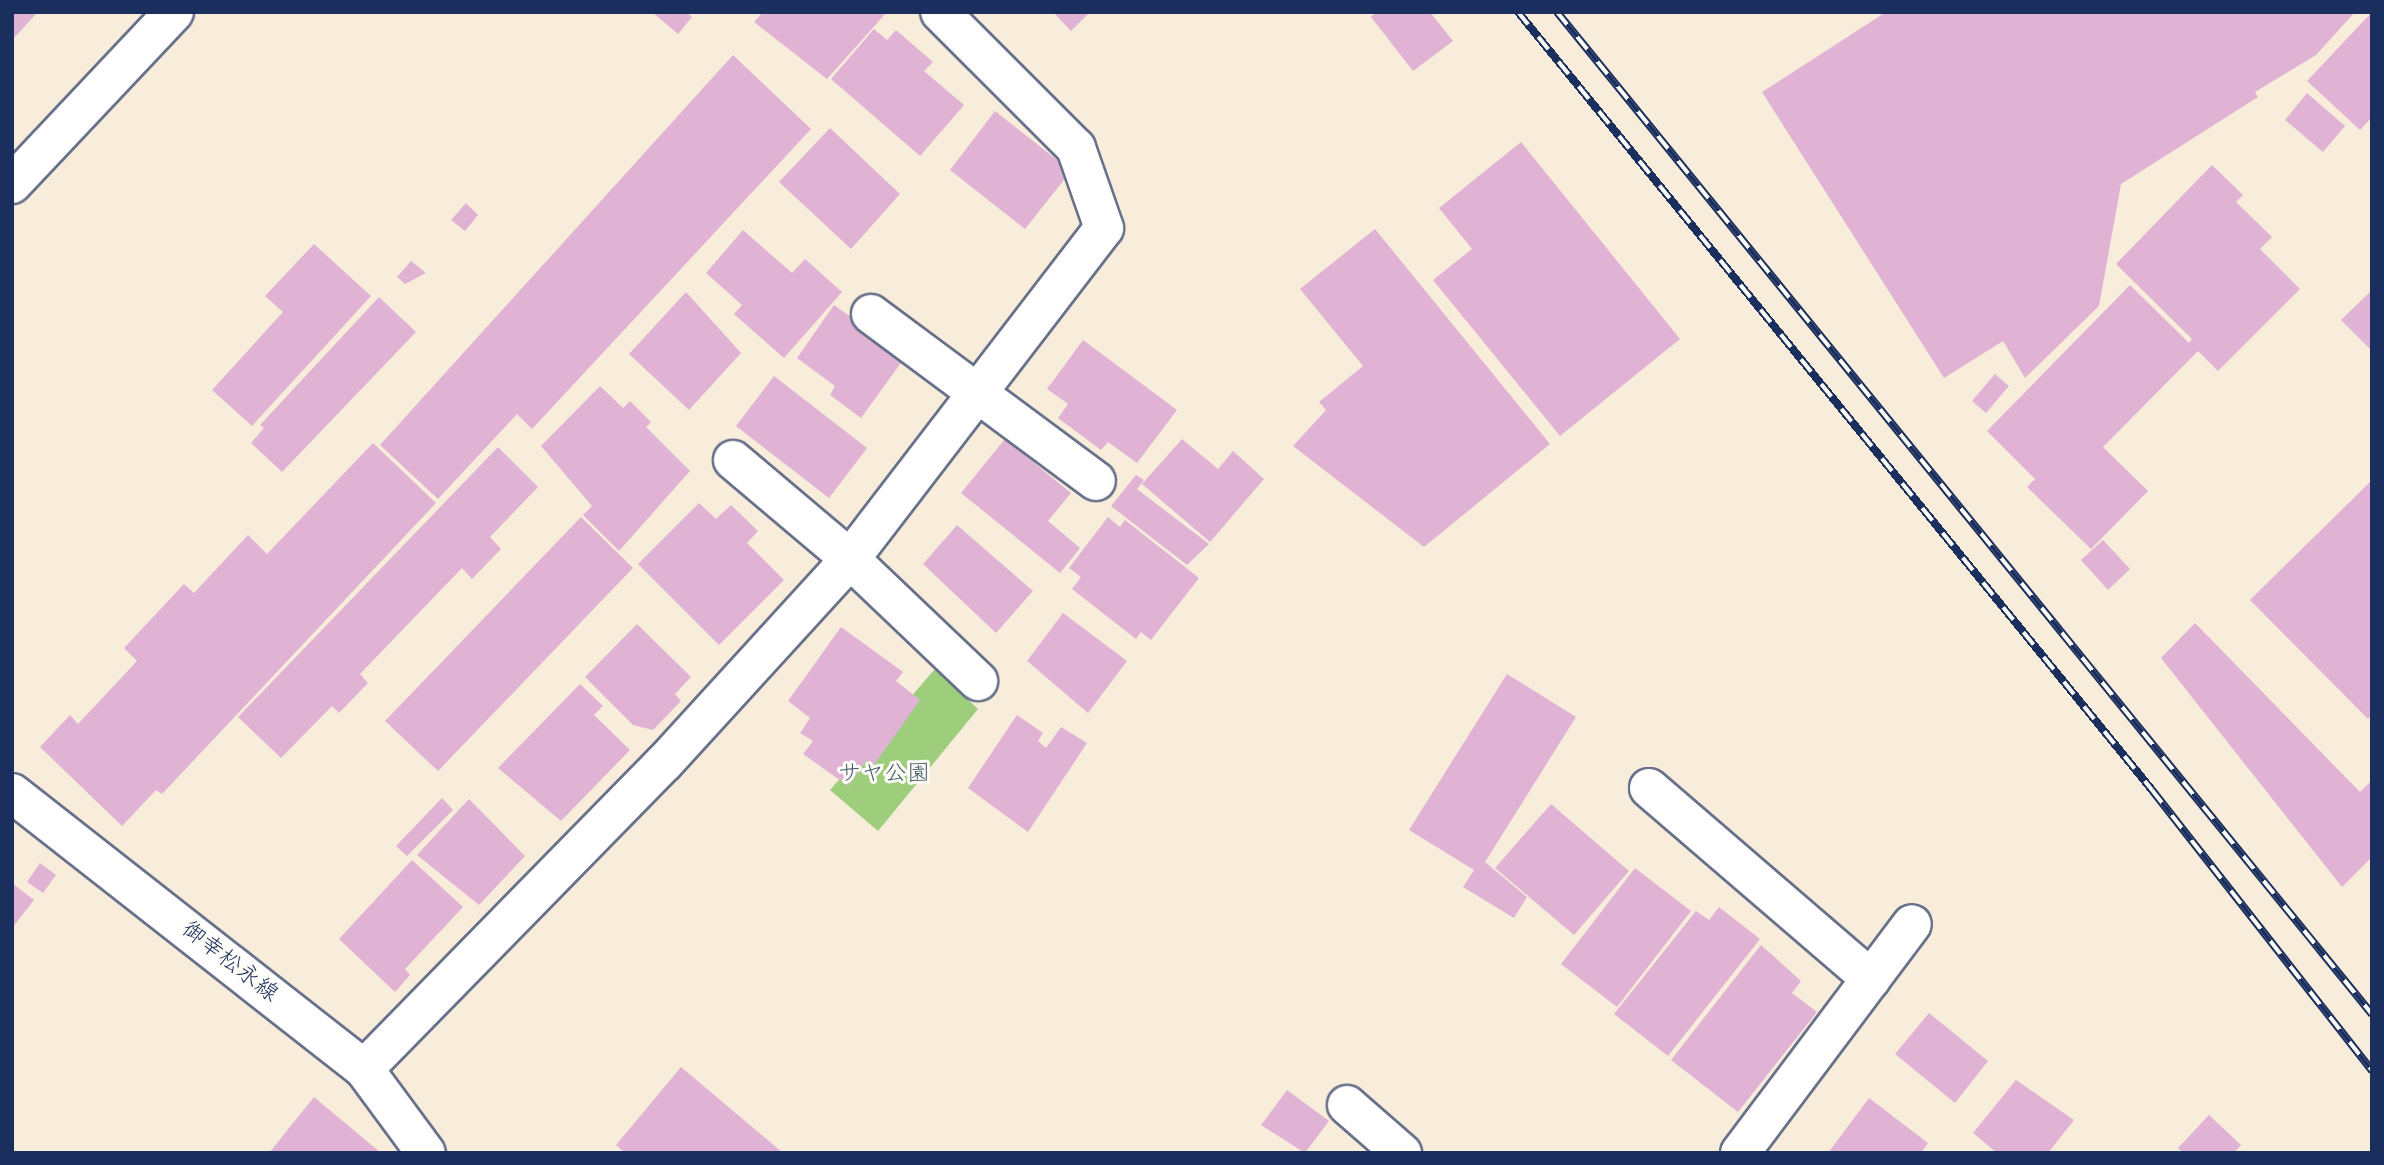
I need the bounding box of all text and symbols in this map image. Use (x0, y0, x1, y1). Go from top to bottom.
park label: サヤ公園 (838, 761, 930, 789)
street label: 御幸松永線 (175, 917, 283, 1009)

